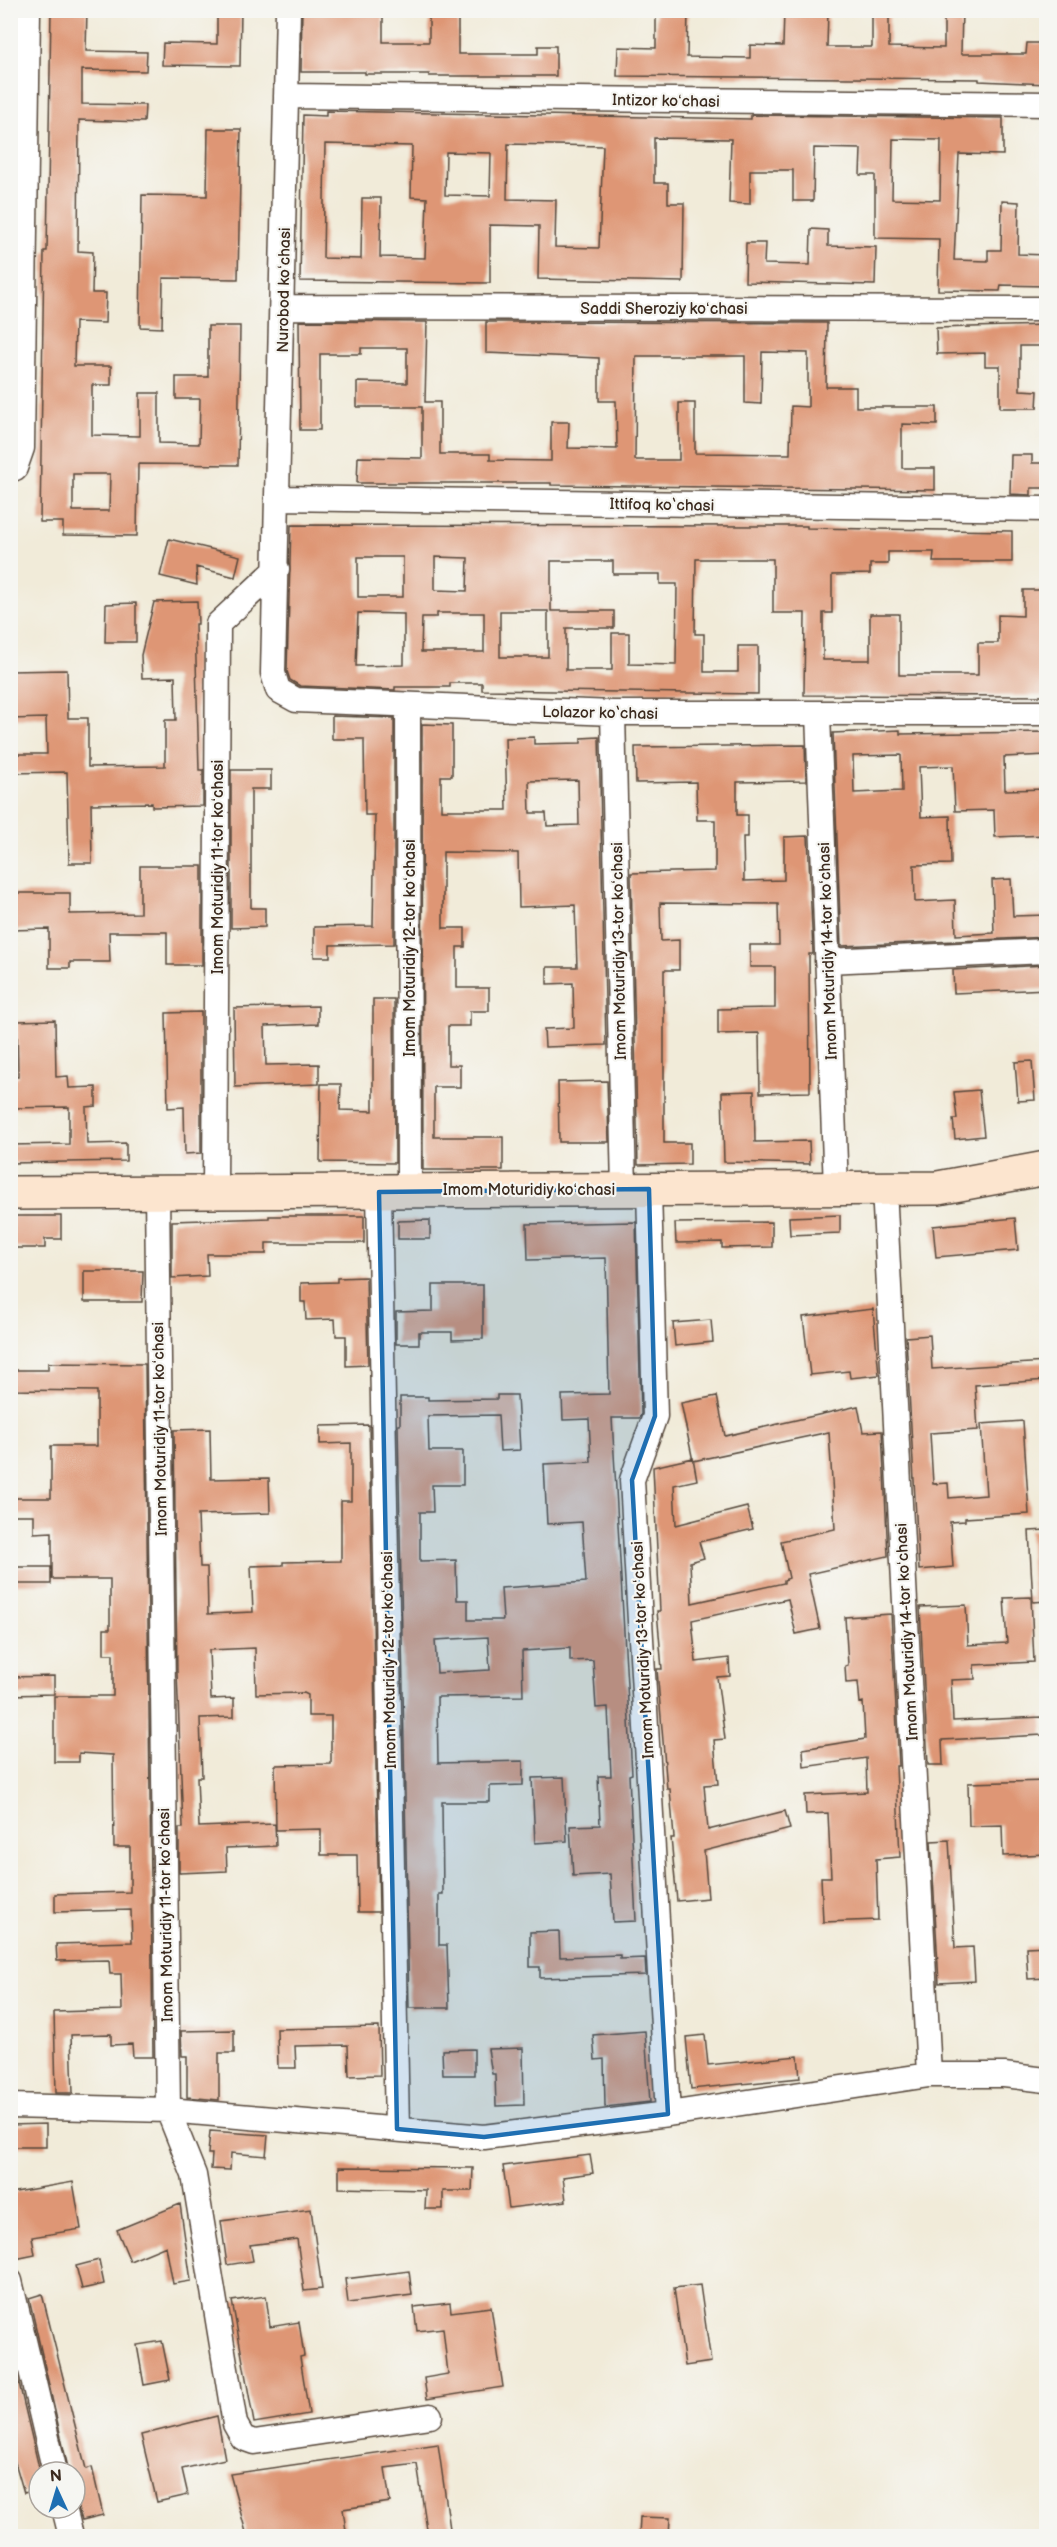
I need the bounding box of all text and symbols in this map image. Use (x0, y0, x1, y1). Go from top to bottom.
street label: Intizor koʻchasi (612, 91, 720, 112)
street label: Nurobod koʻchasi (274, 227, 295, 353)
street label: Saddi Sheroziy koʻchasi (580, 300, 748, 319)
street label: Ittifoq ko‘chasi (609, 495, 714, 516)
street label: Lolazor ko‘chasi (542, 703, 658, 724)
street label: Imom Moturidiy 11-tor koʻchasi (209, 760, 228, 974)
street label: Imom Moturidiy 12-tor koʻchasi (401, 839, 420, 1057)
street label: Imom Moturidiy 13-tor koʻchasi (608, 842, 631, 1060)
street label: Imom Moturidiy 14-tor koʻchasi (815, 842, 842, 1060)
street label: Imom Moturidiy koʻchasi (443, 1181, 615, 1200)
street label: Imom Moturidiy 11-tor koʻchasi (149, 1322, 172, 1536)
street label: Imom Moturidiy 14-tor koʻchasi (892, 1523, 923, 1741)
street label: Imom Moturidiy 13-tor koʻchasi (628, 1541, 659, 1759)
street label: Imom Moturidiy 12-tor koʻchasi (378, 1551, 401, 1769)
street label: Imom Moturidiy 11-tor koʻchasi (155, 1808, 178, 2022)
north arrow (27, 2460, 87, 2520)
text: N (49, 2467, 63, 2486)

